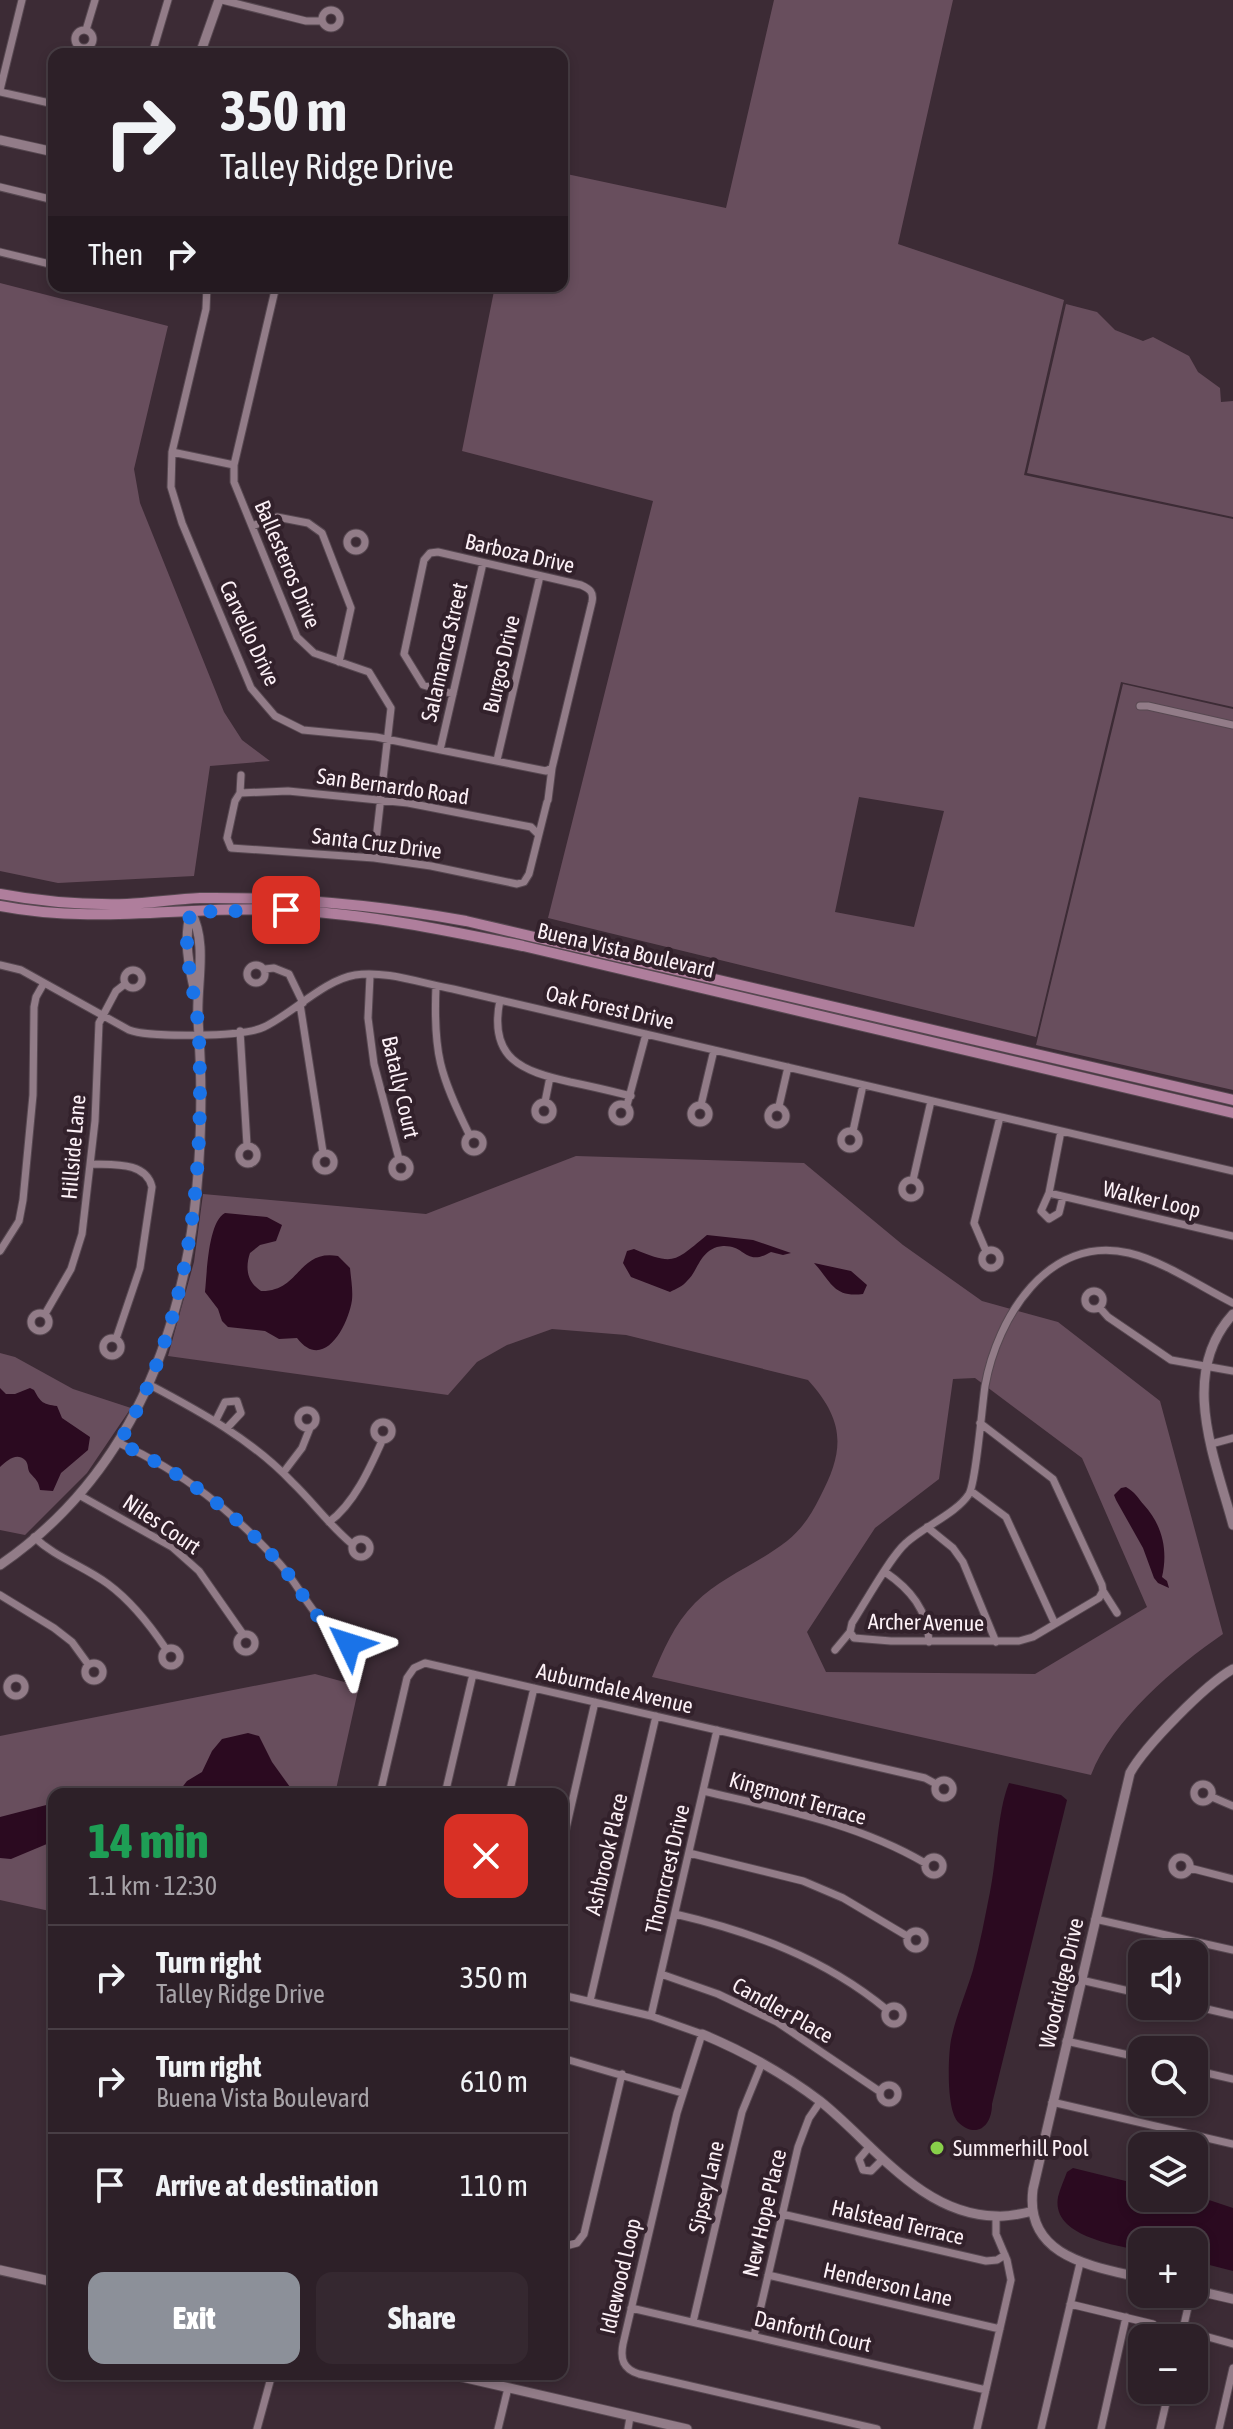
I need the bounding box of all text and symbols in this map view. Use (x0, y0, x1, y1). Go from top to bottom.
text: 350 m (220, 79, 347, 143)
icon: right (88, 80, 192, 184)
text: Talley Ridge Drive (220, 145, 454, 187)
icon: right (159, 232, 203, 276)
text: Then (88, 237, 143, 271)
street label: Ballesteros Drive (249, 496, 327, 632)
street label: Barboza Drive (463, 528, 577, 578)
street label: Carvello Drive (214, 576, 286, 690)
street label: Salamanca Street (415, 580, 473, 724)
street label: Burgos Drive (477, 612, 525, 716)
street label: San Bernardo Road (315, 762, 471, 810)
street label: Santa Cruz Drive (311, 822, 443, 864)
pin (252, 876, 320, 944)
icon: arrive (264, 888, 308, 932)
street label: Buena Vista Boulevard (535, 917, 717, 983)
street label: Oak Forest Drive (543, 980, 677, 1034)
street label: Batally Court (377, 1033, 425, 1141)
street label: Hillside Lane (55, 1093, 91, 1201)
street label: Walker Loop (1100, 1175, 1204, 1223)
street label: Niles Court (118, 1489, 206, 1559)
position arrow (307, 1602, 391, 1686)
street label: Archer Avenue (868, 1608, 984, 1636)
street label: Auburndale Avenue (534, 1657, 696, 1719)
street label: Kingmont Terrace (726, 1766, 870, 1830)
street label: Ashbrook Place (579, 1790, 633, 1918)
street label: Thorncrest Drive (640, 1802, 694, 1936)
text: 14 min (88, 1813, 209, 1868)
button: close (444, 1814, 528, 1898)
text: 1.1 km · 12:30 (88, 1871, 217, 1901)
street label: Woodridge Drive (1033, 1915, 1089, 2051)
map controls (1128, 1940, 1208, 2404)
button: sound (1128, 1940, 1208, 2020)
text: Turn right (156, 1945, 262, 1979)
icon: right (88, 1955, 132, 1999)
text: 350 m (460, 1960, 528, 1994)
street label: Candler Place (728, 1972, 838, 2048)
text: Talley Ridge Drive (156, 1979, 325, 2009)
button: search (1128, 2036, 1208, 2116)
text: Turn right (156, 2049, 262, 2083)
icon: right (88, 2059, 132, 2103)
text: 610 m (460, 2064, 528, 2098)
text: Buena Vista Boulevard (156, 2083, 370, 2113)
button: layers (1128, 2132, 1208, 2212)
place label: Summerhill Pool (953, 2135, 1089, 2161)
street label: Sipsey Lane (683, 2138, 729, 2236)
marker: Summerhill Pool (928, 2139, 946, 2157)
street label: New Hope Place (737, 2147, 791, 2279)
icon: arrive (88, 2163, 132, 2207)
text: Arrive at destination (156, 2168, 378, 2202)
text: 110 m (460, 2168, 528, 2202)
street label: Halstead Terrace (829, 2194, 967, 2250)
street label: Idlewood Loop (594, 2216, 646, 2336)
button: + (1128, 2228, 1208, 2308)
street label: Henderson Lane (821, 2257, 955, 2311)
button: Exit (88, 2272, 300, 2364)
button: Share (316, 2272, 528, 2364)
street label: Danforth Court (752, 2305, 874, 2357)
button: − (1128, 2324, 1208, 2404)

